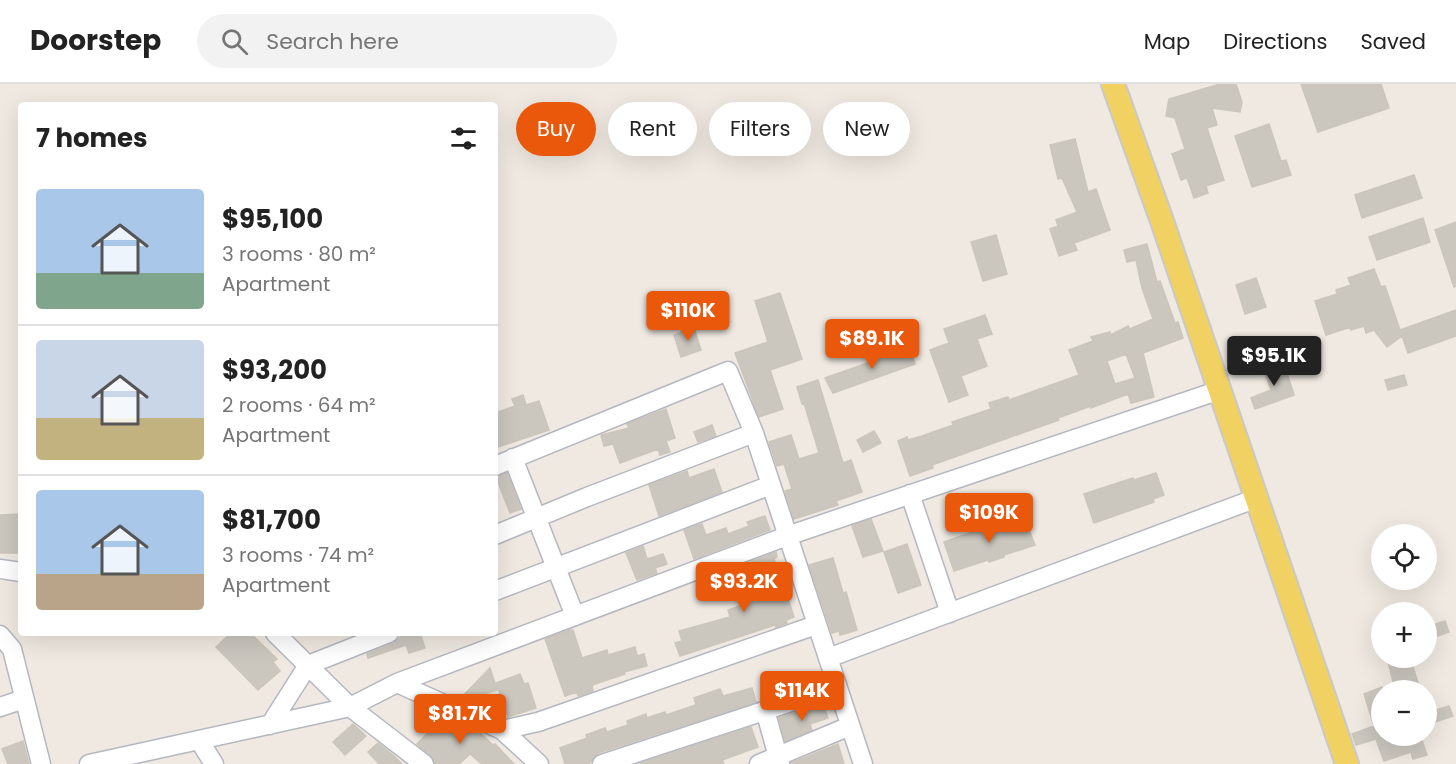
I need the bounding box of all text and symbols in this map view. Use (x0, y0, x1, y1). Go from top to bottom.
search box (197, 14, 617, 68)
text: Doorstep (30, 21, 161, 60)
icon: search (218, 25, 251, 58)
text: Search here (266, 26, 399, 57)
text: Map (1144, 27, 1190, 56)
text: Directions (1223, 27, 1327, 56)
text: Saved (1360, 27, 1426, 56)
chip: Buy (516, 102, 596, 156)
chip: Rent (608, 102, 697, 156)
chip: Filters (709, 102, 811, 156)
chip: New (823, 102, 910, 156)
text: 7 homes (36, 120, 148, 156)
icon: filters (447, 122, 480, 155)
text: $95,100 (222, 201, 323, 237)
icon: home (84, 213, 156, 285)
text: 3 rooms · 80 m² (222, 240, 376, 268)
text: Apartment (222, 270, 330, 298)
pin: $110K (646, 291, 730, 342)
text: $110K (660, 296, 716, 324)
pin: $89.1K (823, 319, 921, 370)
text: $89.1K (839, 324, 905, 352)
pin: $95.1K (1225, 336, 1323, 387)
text: $95.1K (1241, 341, 1307, 369)
text: $93,200 (222, 352, 327, 388)
icon: home (84, 364, 156, 436)
text: 2 rooms · 64 m² (222, 391, 376, 419)
text: Apartment (222, 421, 330, 449)
pin: $109K (947, 493, 1031, 544)
text: $109K (959, 498, 1019, 526)
text: $81,700 (222, 502, 321, 538)
icon: home (84, 514, 156, 586)
map controls (1371, 524, 1437, 746)
button: locate (1371, 524, 1437, 590)
text: 3 rooms · 74 m² (222, 541, 374, 569)
pin: $93.2K (695, 562, 793, 613)
text: $93.2K (710, 567, 778, 595)
text: Apartment (222, 571, 330, 599)
button: + (1371, 602, 1437, 668)
pin: $114K (760, 671, 844, 722)
text: $114K (774, 676, 830, 704)
button: − (1371, 680, 1437, 746)
pin: $81.7K (411, 694, 509, 745)
text: $81.7K (428, 699, 492, 727)

